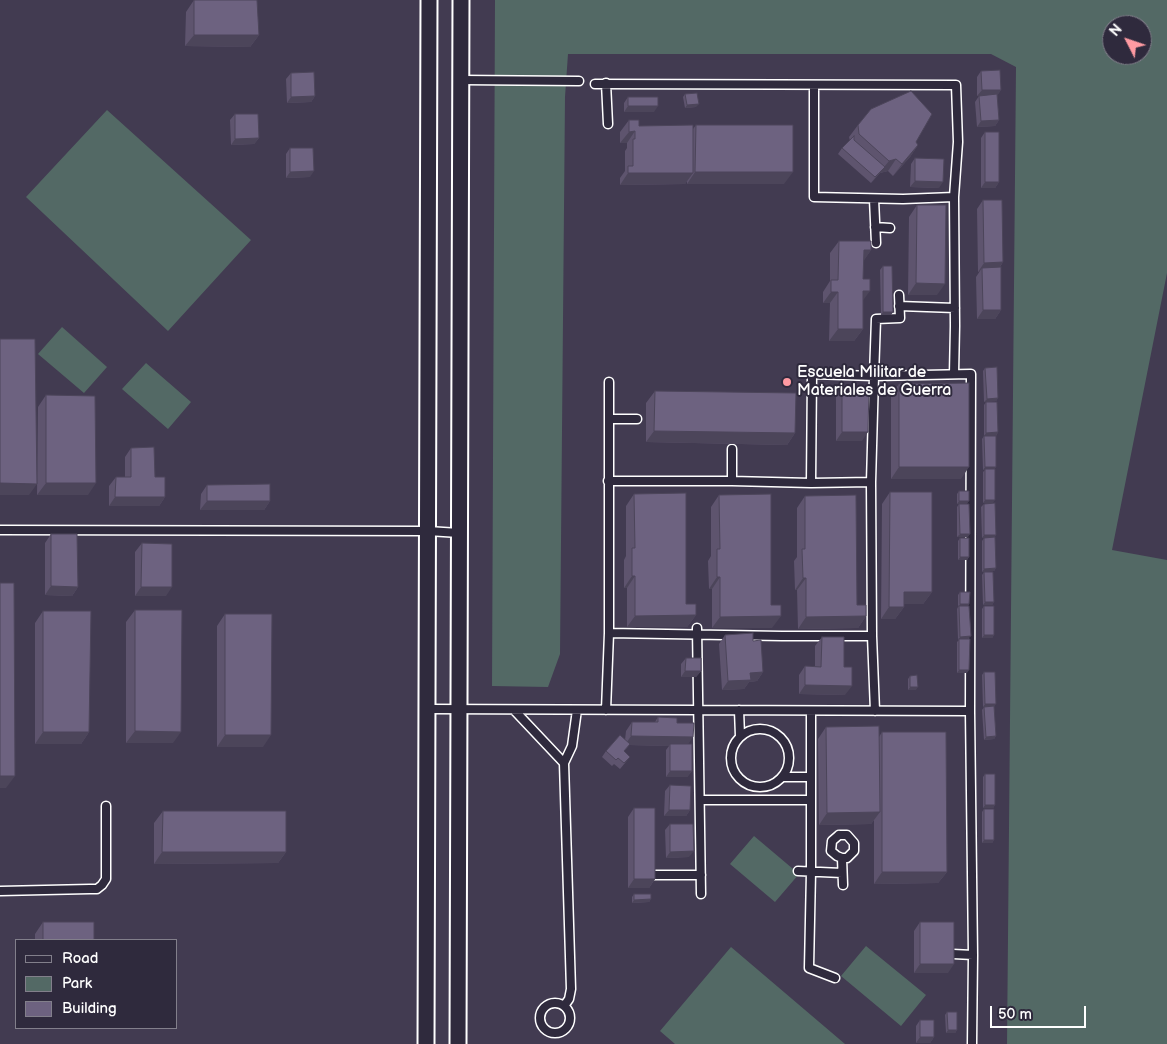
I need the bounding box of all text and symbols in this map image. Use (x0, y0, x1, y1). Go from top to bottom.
north arrow (1102, 15, 1152, 65)
text: N (1106, 21, 1126, 40)
place label: Escuela Militar de Materiales de Guerra (797, 363, 951, 401)
marker: Escuela Militar de Materiales de Guerra (781, 376, 793, 388)
legend (15, 939, 178, 1029)
text: Road (62, 949, 98, 968)
text: Park (62, 974, 92, 993)
scale bar (992, 996, 1088, 1028)
text: Building (62, 999, 117, 1018)
text: 50 m (998, 1005, 1032, 1024)

